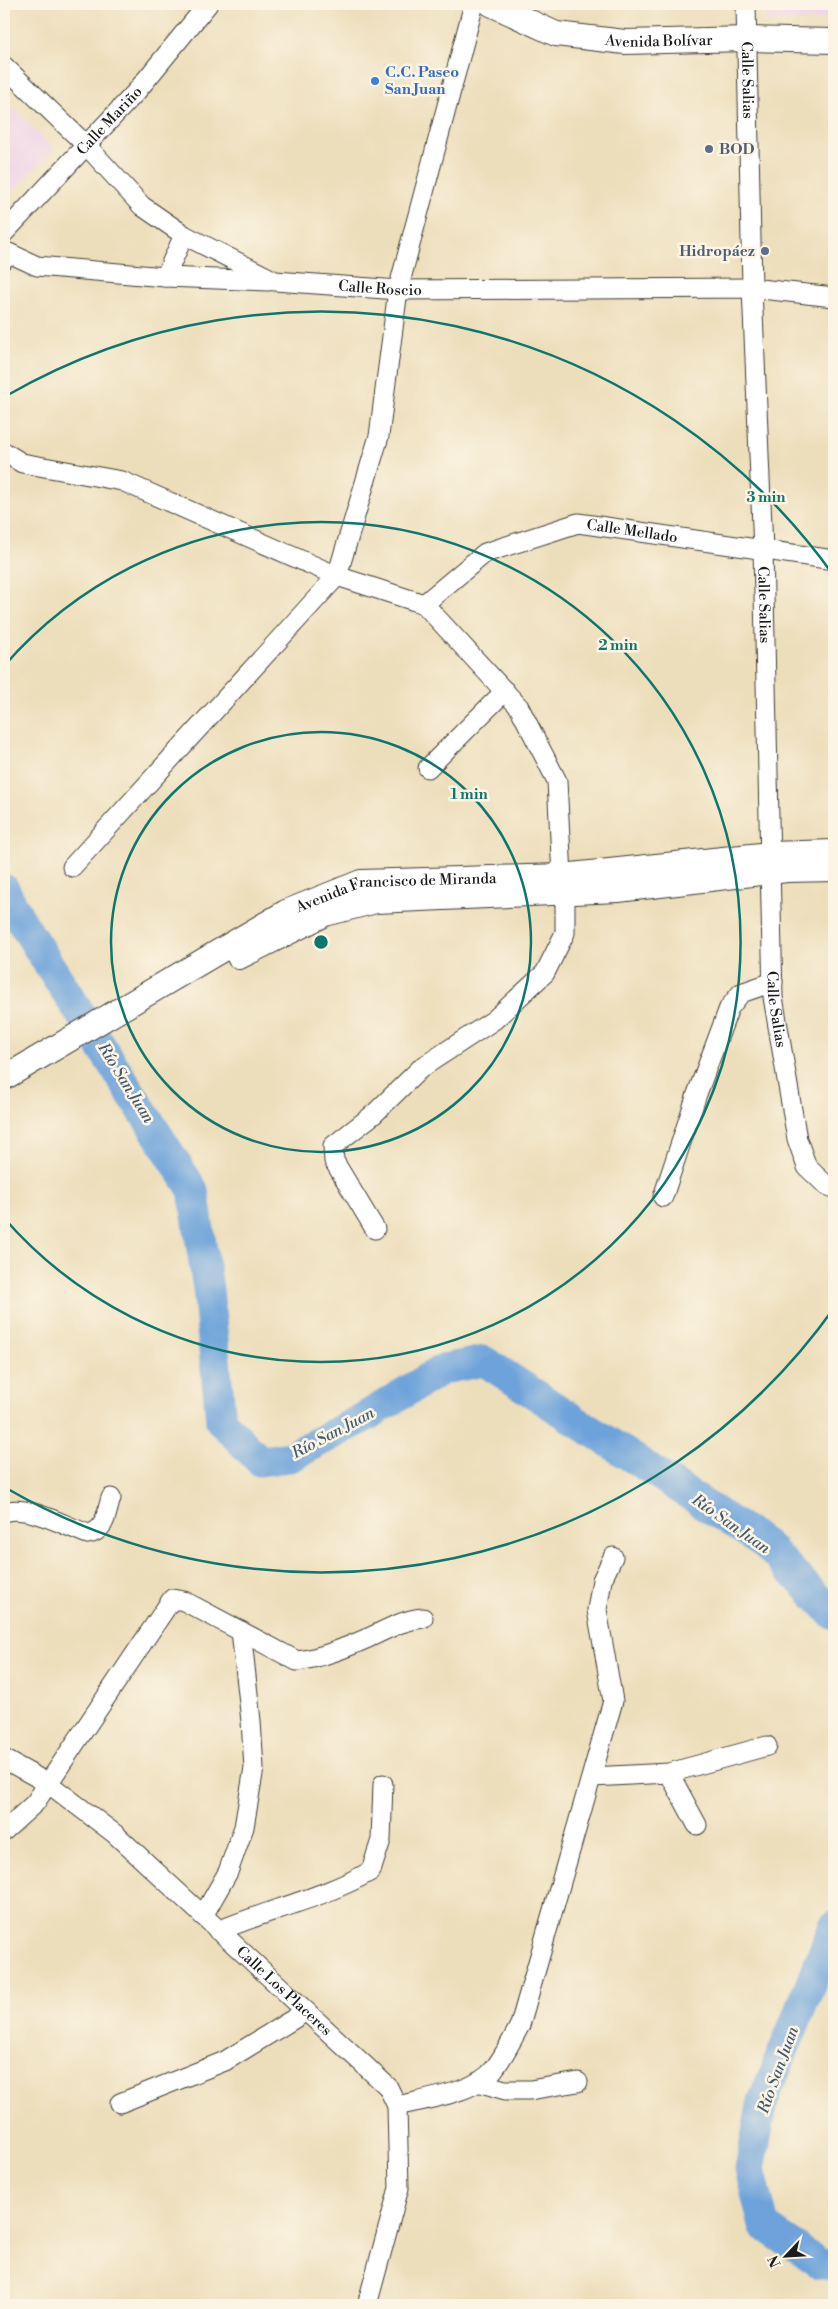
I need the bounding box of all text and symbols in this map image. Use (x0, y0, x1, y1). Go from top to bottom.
street label: Avenida Bolívar (603, 30, 713, 52)
street label: Calle Salias (737, 41, 758, 119)
place label: C.C. Paseo San Juan (385, 63, 459, 99)
marker: C.C. Paseo San Juan (369, 75, 381, 87)
street label: Calle Mariño (72, 82, 146, 159)
place label: BOD (719, 140, 755, 159)
marker: BOD (703, 143, 715, 155)
place label: Hidropáez (679, 242, 755, 261)
marker: Hidropáez (759, 245, 771, 257)
street label: Calle Roscio (338, 276, 422, 300)
text: 3 min (746, 488, 786, 507)
street label: Calle Mellado (585, 515, 679, 547)
street label: Calle Salias (754, 566, 775, 644)
text: 2 min (598, 636, 638, 655)
text: 1 min (450, 785, 488, 804)
street label: Avenida Francisco de Miranda (292, 868, 497, 917)
centre of rings (312, 933, 330, 951)
street label: Calle Salias (763, 971, 791, 1049)
water label: Río San Juan (93, 1038, 159, 1128)
water label: Río San Juan (287, 1402, 379, 1464)
water label: Río San Juan (687, 1489, 775, 1559)
street label: Calle Los Placeres (232, 1942, 336, 2040)
water label: Río San Juan (753, 2023, 803, 2117)
north arrow (760, 2232, 810, 2282)
text: N (765, 2252, 786, 2270)

